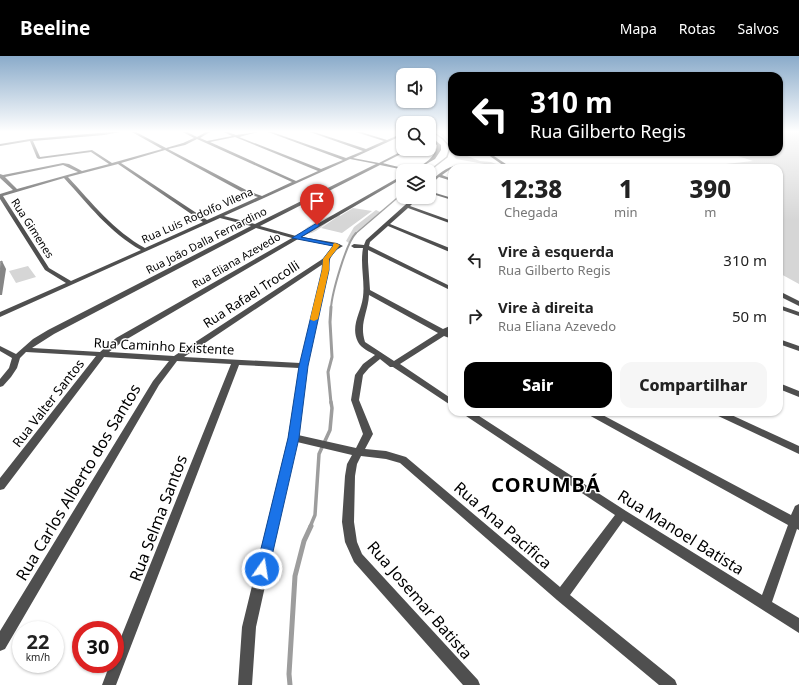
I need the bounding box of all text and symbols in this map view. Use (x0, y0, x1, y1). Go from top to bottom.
text: Beeline (20, 15, 90, 41)
text: Mapa (620, 19, 657, 38)
text: Rotas (679, 19, 716, 38)
text: Salvos (738, 19, 779, 38)
map controls (396, 68, 436, 204)
button: sound (396, 68, 436, 108)
text: 310 m (530, 83, 613, 121)
icon: left (464, 88, 516, 140)
button: search (396, 116, 436, 156)
text: Rua Gilberto Regis (530, 119, 686, 143)
button: layers (396, 164, 436, 204)
text: 12:38 (500, 172, 562, 205)
text: 1 (619, 172, 633, 205)
text: 390 (690, 172, 731, 205)
street label: Rua Luis Rodolfo Vilena (139, 184, 255, 246)
pin (300, 184, 334, 225)
icon: arrive (306, 190, 328, 212)
street label: Rua Gimenes (8, 195, 58, 261)
street label: Rua João Dalla Fernardino (143, 203, 269, 277)
text: Chegada (504, 203, 558, 221)
text: min (614, 203, 638, 221)
text: m (704, 203, 716, 221)
street label: Rua Eliana Azevedo (189, 228, 283, 291)
text: Vire à esquerda (498, 241, 614, 261)
icon: left (464, 249, 486, 271)
text: 310 m (723, 250, 767, 270)
street label: Rua Rafael Trocolli (199, 256, 303, 332)
text: Rua Gilberto Regis (498, 261, 611, 279)
text: Vire à direita (498, 297, 594, 317)
icon: right (464, 305, 486, 327)
text: 50 m (732, 306, 767, 326)
text: Rua Eliana Azevedo (498, 317, 616, 335)
street label: Rua Caminho Existente (93, 333, 235, 359)
street label: Rua Valter Santos (8, 355, 88, 451)
button: Sair (464, 362, 612, 408)
button: Compartilhar (620, 362, 767, 408)
street label: Rua Carlos Alberto dos Santos (10, 380, 146, 584)
street label: Rua Selma Santos (124, 452, 192, 584)
district label: CORUMBÁ (491, 471, 601, 498)
street label: Rua Ana Pacifica (449, 476, 557, 574)
street label: Rua Manoel Batista (614, 484, 748, 580)
street label: Rua Josemar Batista (362, 536, 478, 664)
position arrow (241, 548, 283, 590)
speed limit sign: 30 (72, 621, 124, 673)
text: 22 (27, 628, 49, 655)
text: km/h (26, 650, 50, 664)

